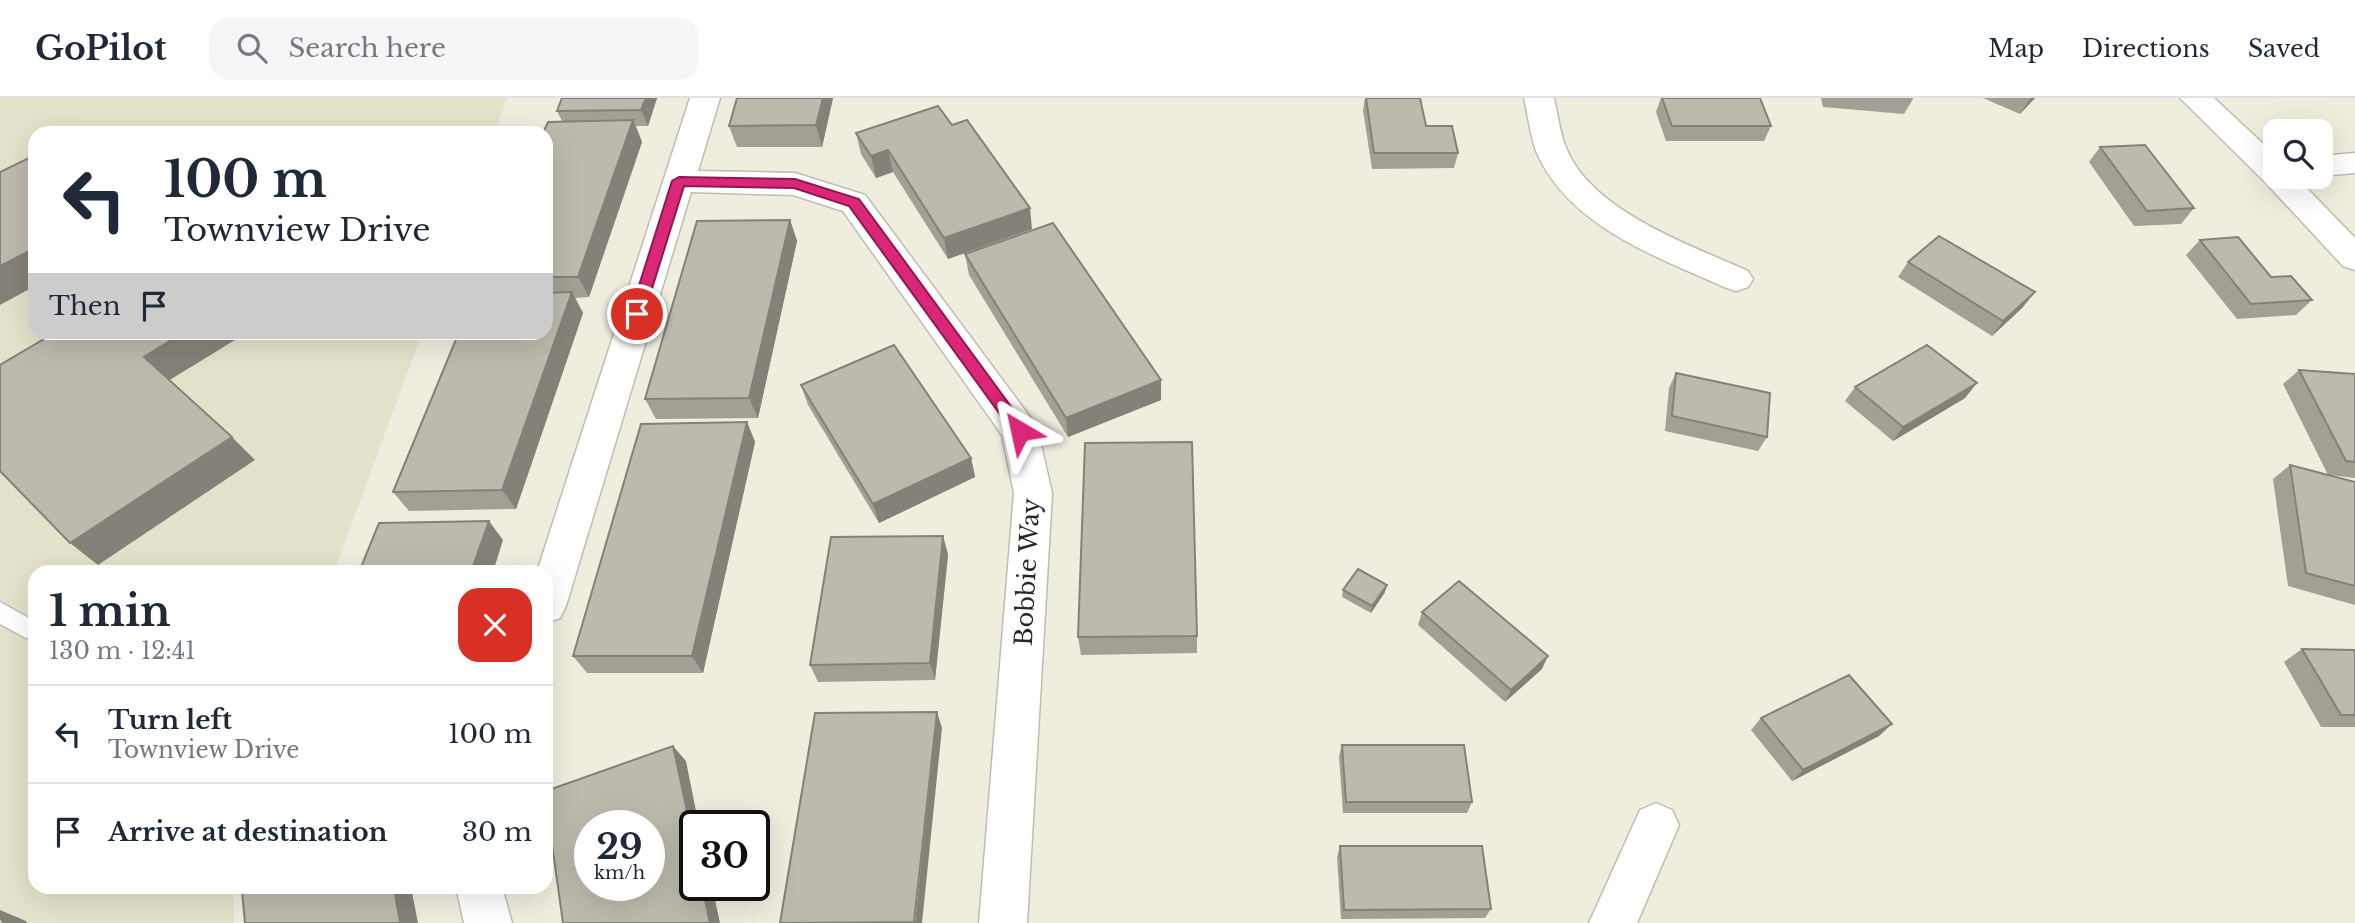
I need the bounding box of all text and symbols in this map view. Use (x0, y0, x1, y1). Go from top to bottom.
search box (209, 17, 699, 80)
text: GoPilot (35, 28, 167, 69)
icon: search (233, 29, 271, 67)
text: Search here (289, 32, 446, 64)
text: Map (1988, 34, 2044, 63)
text: Directions (2082, 34, 2210, 63)
text: Saved (2248, 34, 2320, 63)
map controls (2263, 119, 2333, 189)
button: search (2263, 119, 2333, 189)
text: 100 m (164, 149, 327, 210)
icon: left (49, 154, 140, 245)
text: Townview Drive (164, 210, 431, 250)
pin (607, 284, 667, 344)
icon: arrive (135, 287, 173, 325)
text: Then (49, 290, 121, 322)
icon: arrive (618, 295, 656, 333)
position arrow (983, 394, 1057, 468)
street label: Bobbie Way (1009, 497, 1045, 646)
text: 1 min (49, 585, 171, 637)
button: close (458, 588, 532, 662)
text: 130 m · 12:41 (49, 637, 196, 665)
text: Turn left (108, 704, 232, 736)
icon: left (49, 715, 87, 753)
text: 100 m (448, 718, 532, 750)
text: Townview Drive (108, 736, 300, 764)
speed limit sign: 30 (679, 810, 770, 901)
icon: arrive (49, 813, 87, 851)
text: Arrive at destination (108, 816, 388, 848)
text: 30 m (462, 816, 532, 848)
text: 29 (596, 825, 643, 868)
text: km/h (594, 862, 645, 884)

